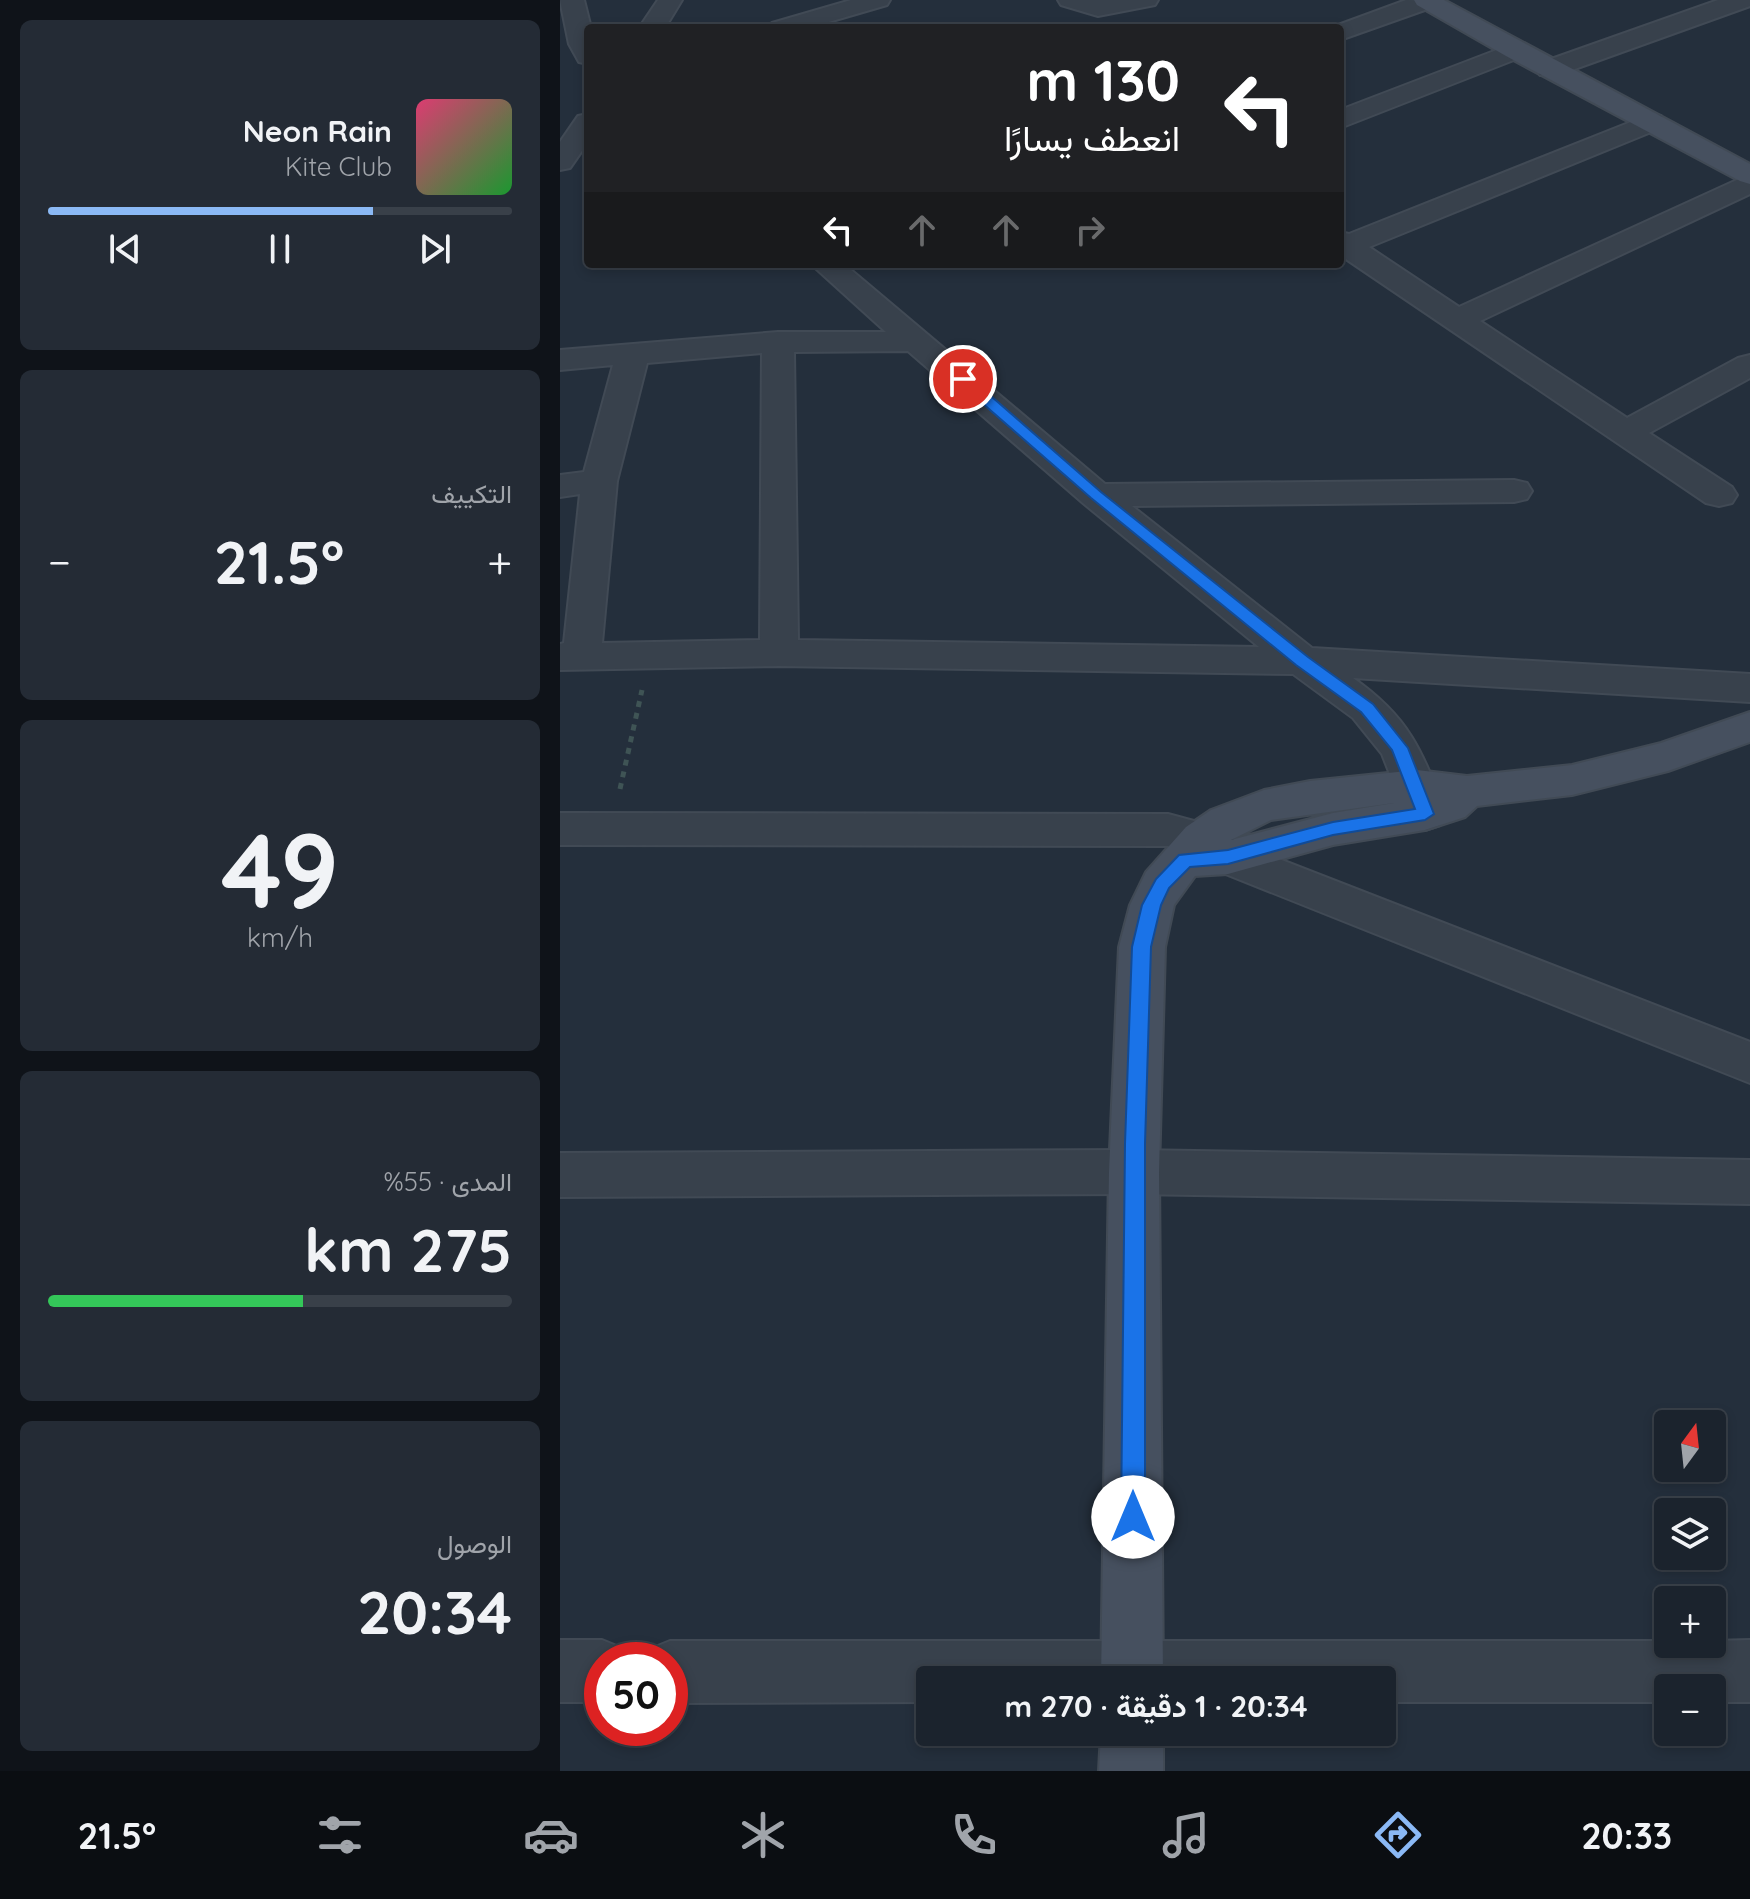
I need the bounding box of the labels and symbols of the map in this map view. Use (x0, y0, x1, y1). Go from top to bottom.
pin (929, 345, 997, 413)
north arrow (1654, 1410, 1726, 1482)
position arrow (1091, 1475, 1175, 1559)
speed limit sign: 50 (584, 1642, 688, 1746)

